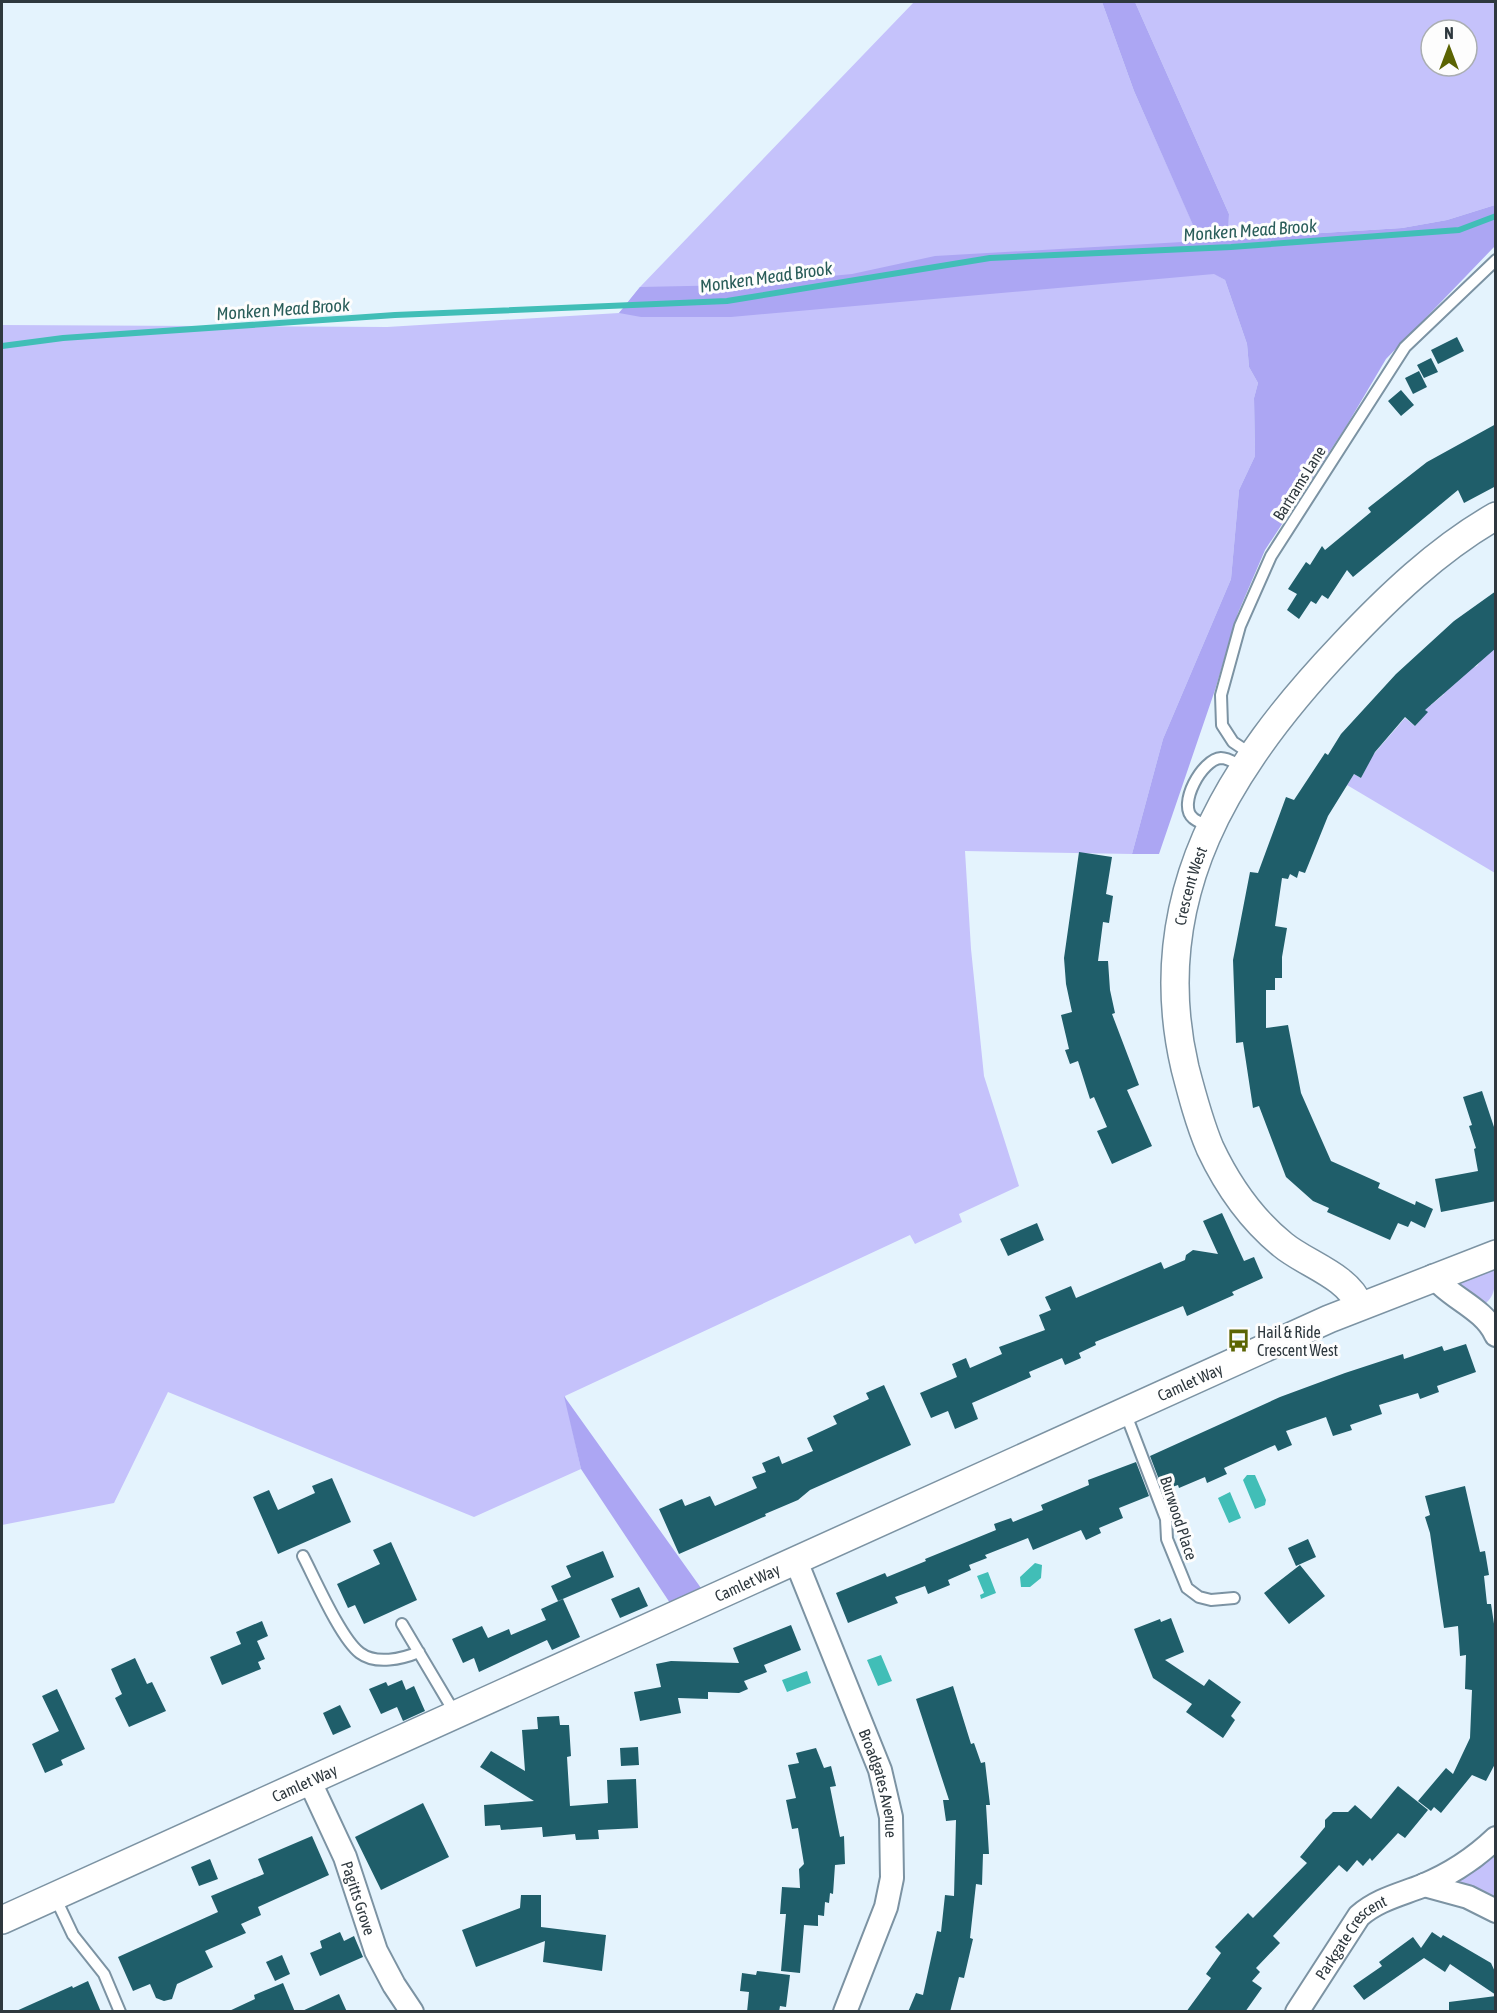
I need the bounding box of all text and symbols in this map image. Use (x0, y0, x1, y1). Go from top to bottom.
north arrow (1419, 18, 1479, 78)
text: N (1444, 24, 1454, 42)
water label: Monken Mead Brook (1183, 215, 1318, 245)
water label: Monken Mead Brook (698, 257, 835, 297)
water label: Monken Mead Brook (216, 294, 351, 324)
street label: Bartrams Lane (1269, 443, 1329, 523)
street label: Crescent West (1171, 844, 1211, 927)
place label: Hail & Ride Crescent West (1257, 1323, 1339, 1359)
bus stop icon: Hail & Ride Crescent West (1226, 1328, 1252, 1354)
street label: Camlet Way (1154, 1359, 1226, 1405)
street label: Burwood Place (1157, 1474, 1201, 1562)
street label: Camlet Way (712, 1560, 783, 1605)
street label: Broadgates Avenue (855, 1726, 900, 1838)
street label: Camlet Way (269, 1760, 341, 1806)
street label: Pagitts Grove (338, 1859, 379, 1937)
street label: Parkgate Crescent (1311, 1891, 1390, 1983)

